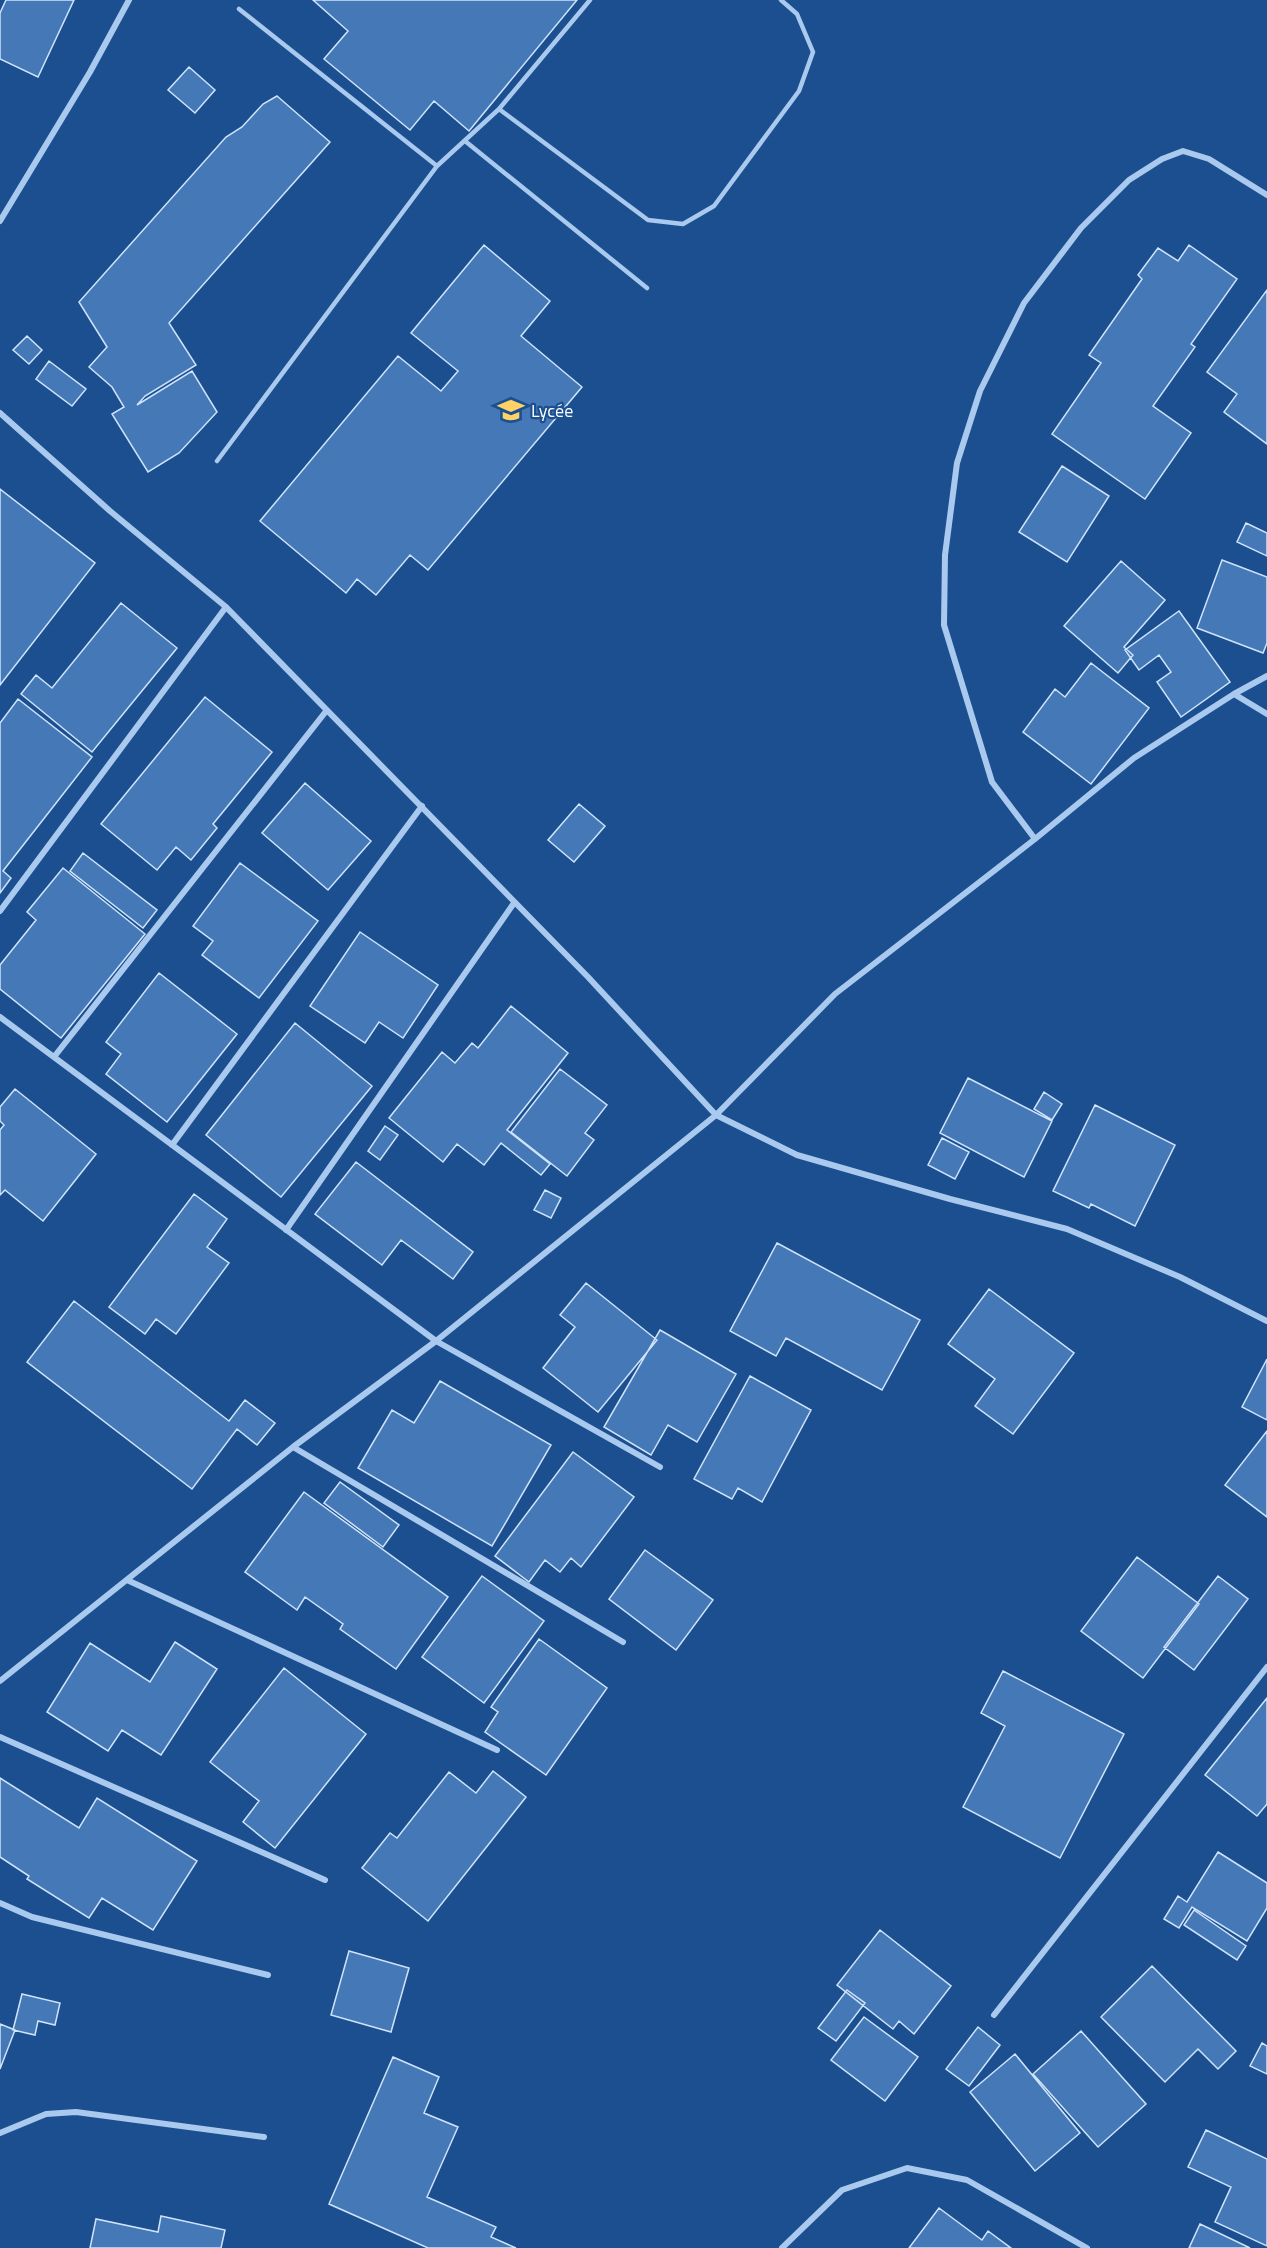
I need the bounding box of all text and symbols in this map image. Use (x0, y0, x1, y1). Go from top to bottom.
school or university icon: Lycée (496, 395, 526, 425)
place label: Lycée (531, 397, 573, 424)

